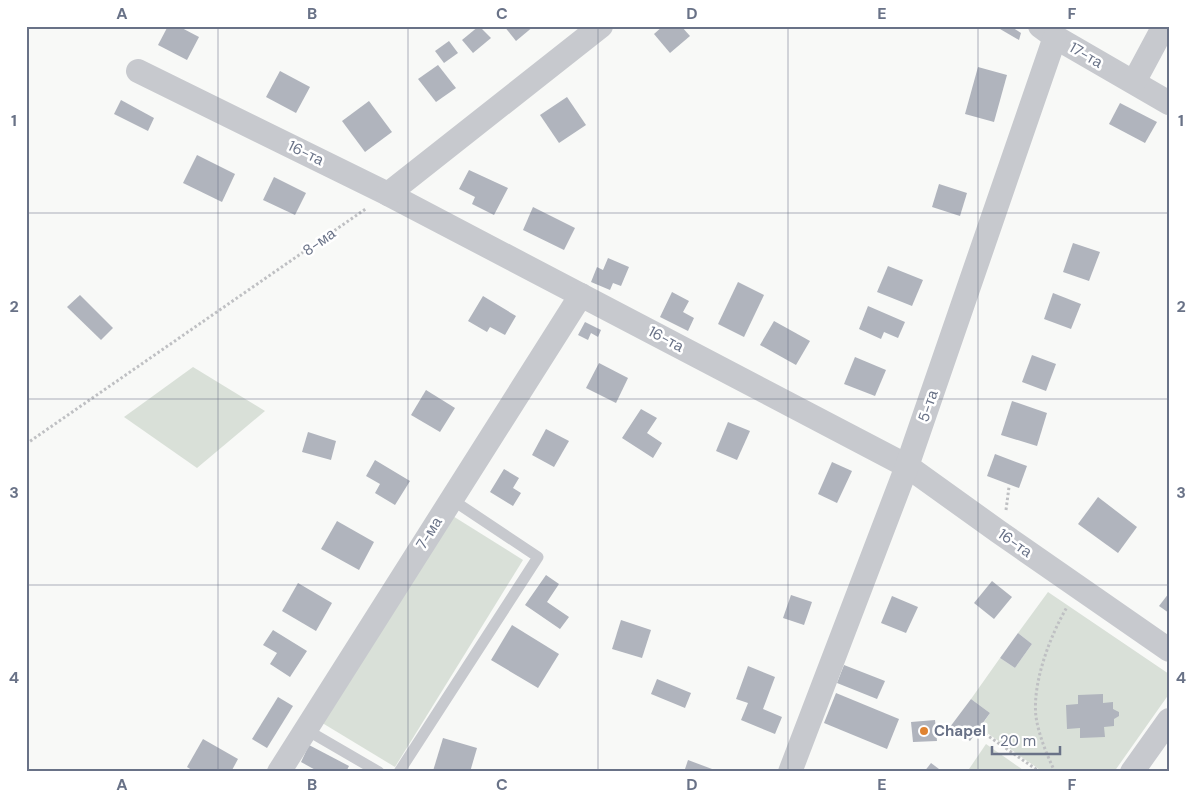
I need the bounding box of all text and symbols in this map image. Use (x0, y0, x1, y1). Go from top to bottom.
text: A (116, 3, 128, 24)
text: B (307, 3, 317, 24)
text: C (496, 3, 508, 24)
text: D (686, 3, 698, 24)
text: E (877, 3, 887, 24)
text: F (1068, 3, 1077, 24)
street label: 17-та (1066, 38, 1107, 73)
text: 1 (11, 110, 17, 131)
text: 1 (1178, 110, 1184, 131)
street label: 16-та (285, 136, 328, 170)
street label: 8-ма (299, 223, 340, 260)
text: 2 (9, 296, 19, 317)
text: 2 (1176, 296, 1186, 317)
street label: 16-та (645, 321, 688, 357)
street label: 5-та (913, 387, 943, 425)
text: 3 (9, 482, 19, 503)
text: 3 (1176, 482, 1186, 503)
street label: 7-ма (411, 513, 447, 553)
street label: 16-та (994, 524, 1037, 562)
text: 4 (9, 667, 19, 688)
text: 4 (1176, 667, 1186, 688)
place label: Chapel (934, 721, 986, 741)
scale bar (992, 723, 1060, 755)
marker: Chapel (918, 725, 930, 737)
text: 20 m (1000, 731, 1036, 751)
text: A (116, 774, 128, 795)
text: B (307, 774, 317, 795)
text: C (496, 774, 508, 795)
text: D (686, 774, 698, 795)
text: E (877, 774, 887, 795)
text: F (1068, 774, 1077, 795)

